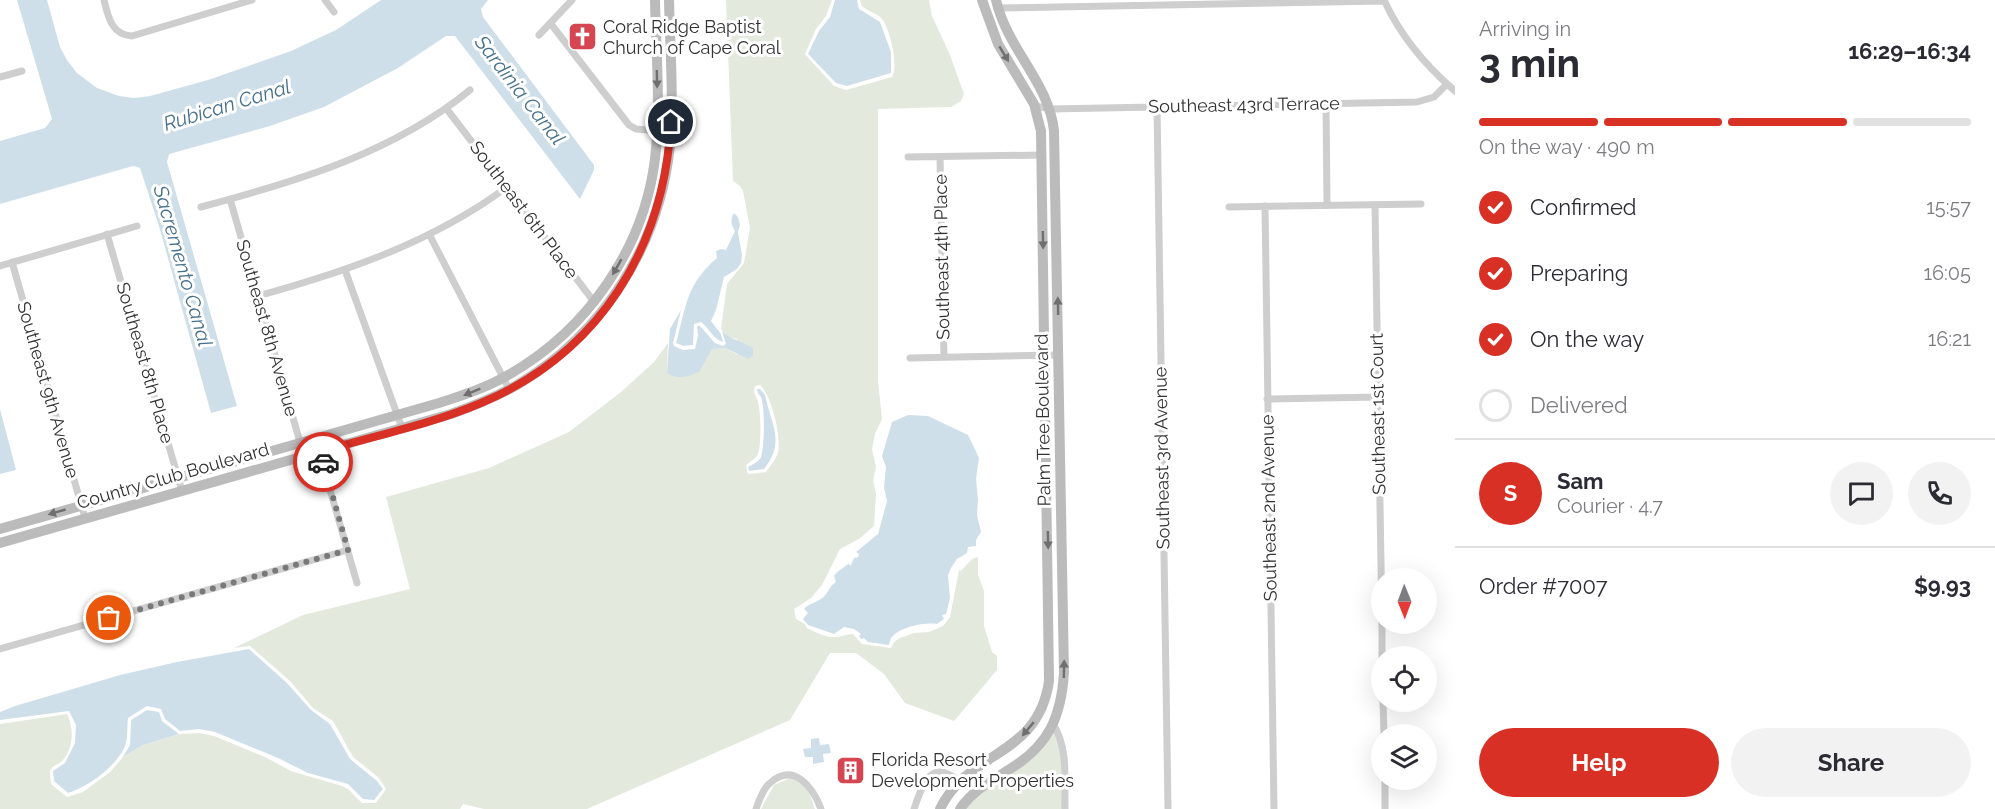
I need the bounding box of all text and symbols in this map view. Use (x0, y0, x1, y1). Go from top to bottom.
place label: Coral Ridge Baptist Church of Cape Coral (603, 16, 781, 58)
text: Arriving in (1479, 17, 1571, 41)
church icon: Coral Ridge Baptist Church of Cape Coral (566, 21, 598, 53)
water label: Sardinia Canal (469, 30, 570, 150)
text: 16:29–16:34 (1848, 38, 1971, 64)
text: 3 min (1479, 40, 1580, 86)
one-way arrow (999, 46, 1009, 63)
one-way arrow (652, 70, 661, 89)
water label: Rubican Canal (160, 74, 294, 136)
street label: Southeast 43rd Terrace (1148, 92, 1340, 117)
pin (645, 96, 696, 147)
icon: home (654, 105, 687, 138)
text: On the way · 490 m (1479, 135, 1655, 159)
street label: Southeast 6th Place (466, 137, 583, 283)
street label: Southeast 4th Place (930, 174, 953, 340)
water label: Sacremento Canal (148, 181, 218, 350)
icon: check (1479, 191, 1512, 224)
text: Confirmed (1530, 194, 1637, 220)
text: 15:57 (1926, 195, 1971, 219)
one-way arrow (1038, 230, 1048, 249)
street label: Southeast 8th Avenue (232, 237, 303, 419)
icon: check (1479, 257, 1512, 290)
one-way arrow (612, 259, 622, 276)
text: Preparing (1530, 260, 1628, 286)
text: 16:05 (1923, 261, 1971, 285)
street label: Southeast 8th Place (112, 280, 179, 446)
one-way arrow (1053, 297, 1063, 316)
street label: Southeast 9th Avenue (13, 299, 84, 481)
icon: check (1479, 323, 1512, 356)
text: On the way (1530, 326, 1644, 352)
text: 16:21 (1928, 327, 1971, 351)
street label: Southeast 1st Court (1366, 333, 1389, 495)
street label: Palm Tree Boulevard (1030, 334, 1055, 506)
street label: Southeast 3rd Avenue (1149, 366, 1174, 549)
one-way arrow (463, 388, 481, 397)
text: Delivered (1530, 392, 1628, 418)
street label: Southeast 2nd Avenue (1256, 414, 1281, 602)
courier (293, 432, 353, 492)
street label: Country Club Boulevard (74, 438, 271, 513)
icon: car (307, 446, 340, 479)
button: chat (1830, 462, 1893, 525)
button: phone (1908, 462, 1971, 525)
text: Sam (1557, 468, 1604, 494)
text: S (1504, 480, 1517, 506)
text: Courier · 4.7 (1557, 494, 1663, 518)
one-way arrow (48, 508, 67, 518)
one-way arrow (1043, 530, 1053, 549)
north arrow (1371, 568, 1437, 634)
map controls (1371, 568, 1437, 790)
text: Order #7007 (1479, 573, 1607, 599)
text: $9.93 (1914, 573, 1971, 599)
pin (83, 592, 134, 643)
icon: bag (92, 601, 125, 634)
button: locate (1371, 646, 1437, 712)
one-way arrow (1059, 660, 1068, 679)
one-way arrow (1022, 721, 1035, 737)
button: layers (1371, 724, 1437, 790)
button: Help (1479, 728, 1719, 797)
button: Share (1731, 728, 1971, 797)
place label: Florida Resort Development Properties (871, 749, 1074, 791)
building icon: Florida Resort Development Properties (834, 754, 866, 786)

